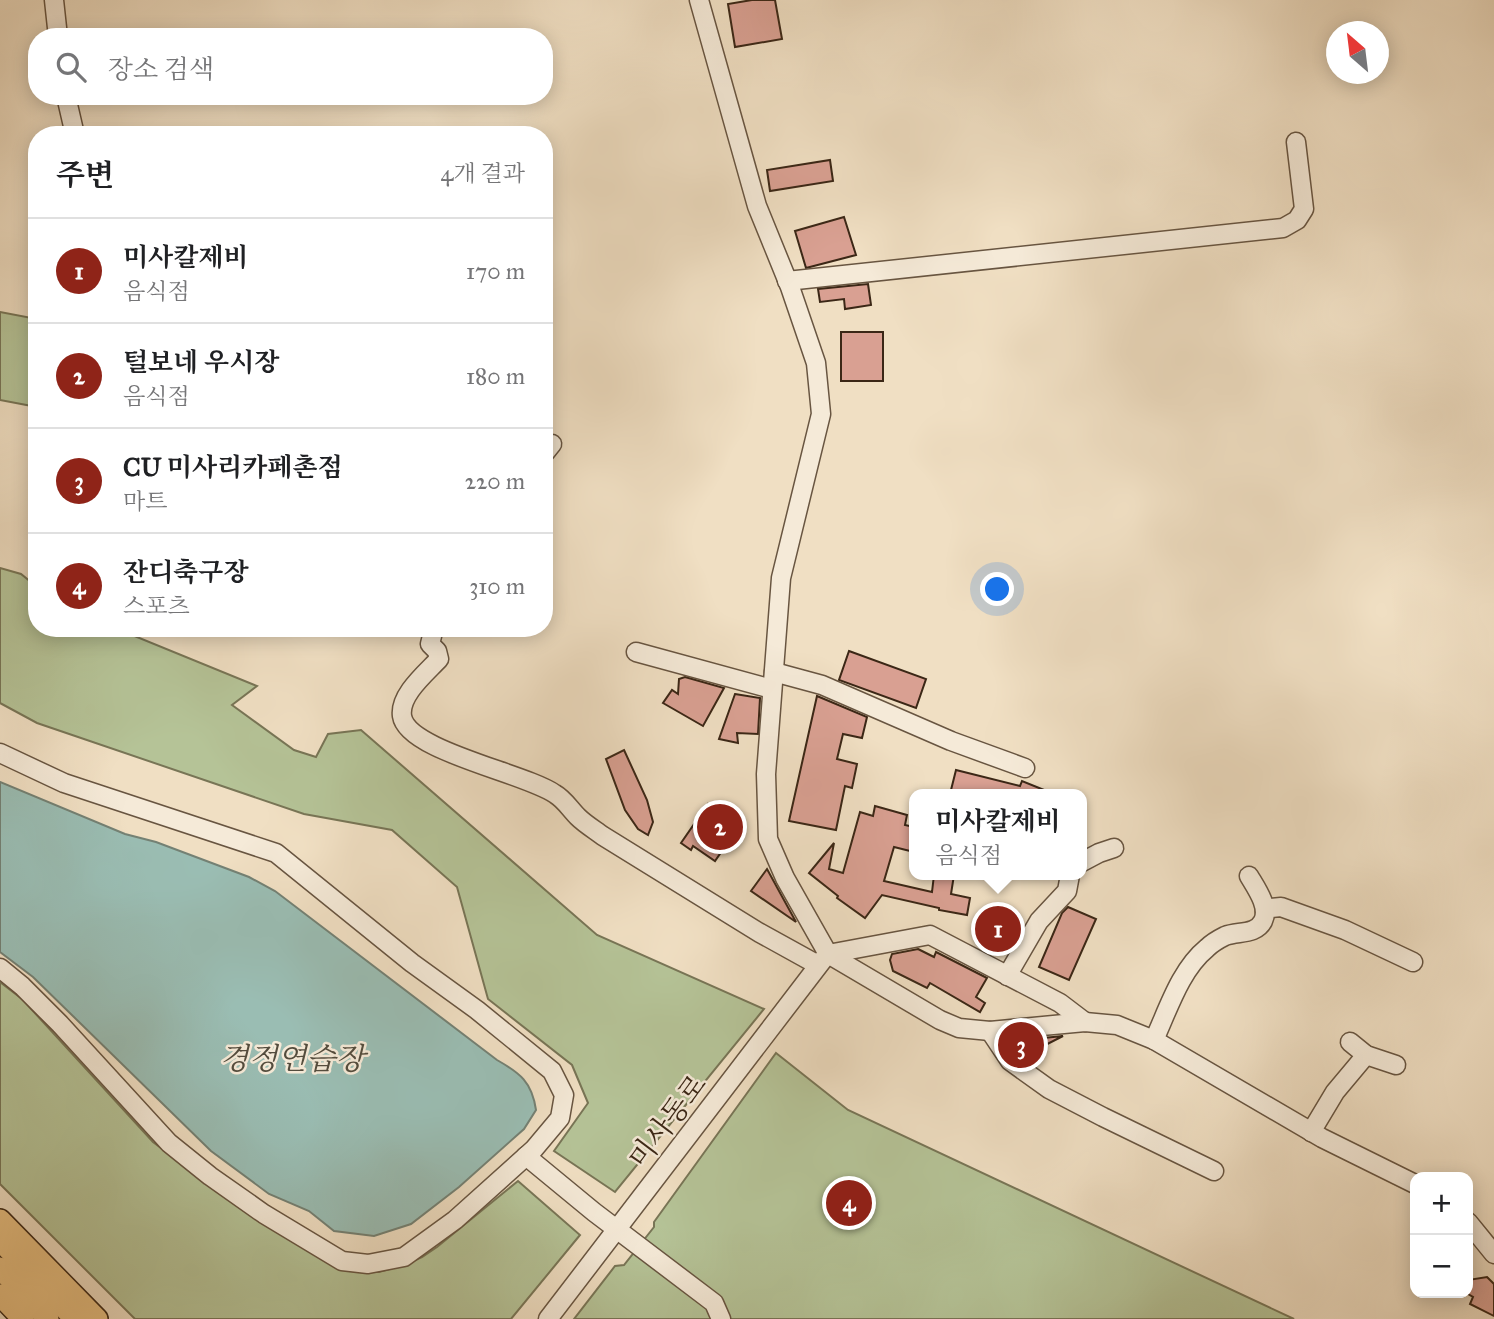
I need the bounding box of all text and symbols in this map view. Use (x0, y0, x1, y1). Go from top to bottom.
north arrow (1326, 21, 1389, 84)
search box (28, 28, 553, 105)
icon: search (52, 48, 90, 86)
text: 장소 검색 (108, 53, 214, 85)
text: 주변 (56, 157, 114, 193)
text: 4개 결과 (441, 159, 525, 187)
text: 미사칼제비 (123, 241, 249, 273)
text: 1 (74, 257, 84, 285)
text: 170 m (466, 257, 525, 285)
text: 음식점 (123, 277, 190, 305)
text: 털보네 우시장 (123, 346, 279, 378)
text: 2 (73, 362, 85, 390)
text: 180 m (466, 362, 525, 390)
text: 음식점 (123, 382, 190, 410)
text: CU 미사리카페촌점 (123, 451, 343, 483)
text: 3 (74, 467, 84, 495)
text: 220 m (465, 467, 525, 495)
text: 마트 (123, 487, 167, 515)
text: 잔디축구장 (123, 556, 249, 588)
text: 4 (73, 572, 85, 600)
text: 310 m (469, 572, 525, 600)
your location (980, 572, 1014, 606)
text: 스포츠 (123, 592, 190, 620)
popup (909, 789, 1087, 880)
pin: 2 (697, 801, 743, 853)
text: 미사칼제비 (935, 805, 1061, 837)
text: 음식점 (935, 841, 1002, 869)
pin: 1 (975, 903, 1021, 955)
pin: 3 (998, 1019, 1044, 1071)
water label: 경정연습장 (220, 1041, 368, 1077)
street label: 미사동로 (621, 1068, 714, 1175)
map controls (1410, 1172, 1473, 1298)
button: + (1410, 1172, 1473, 1235)
pin: 4 (826, 1177, 872, 1229)
button: − (1410, 1235, 1473, 1298)

